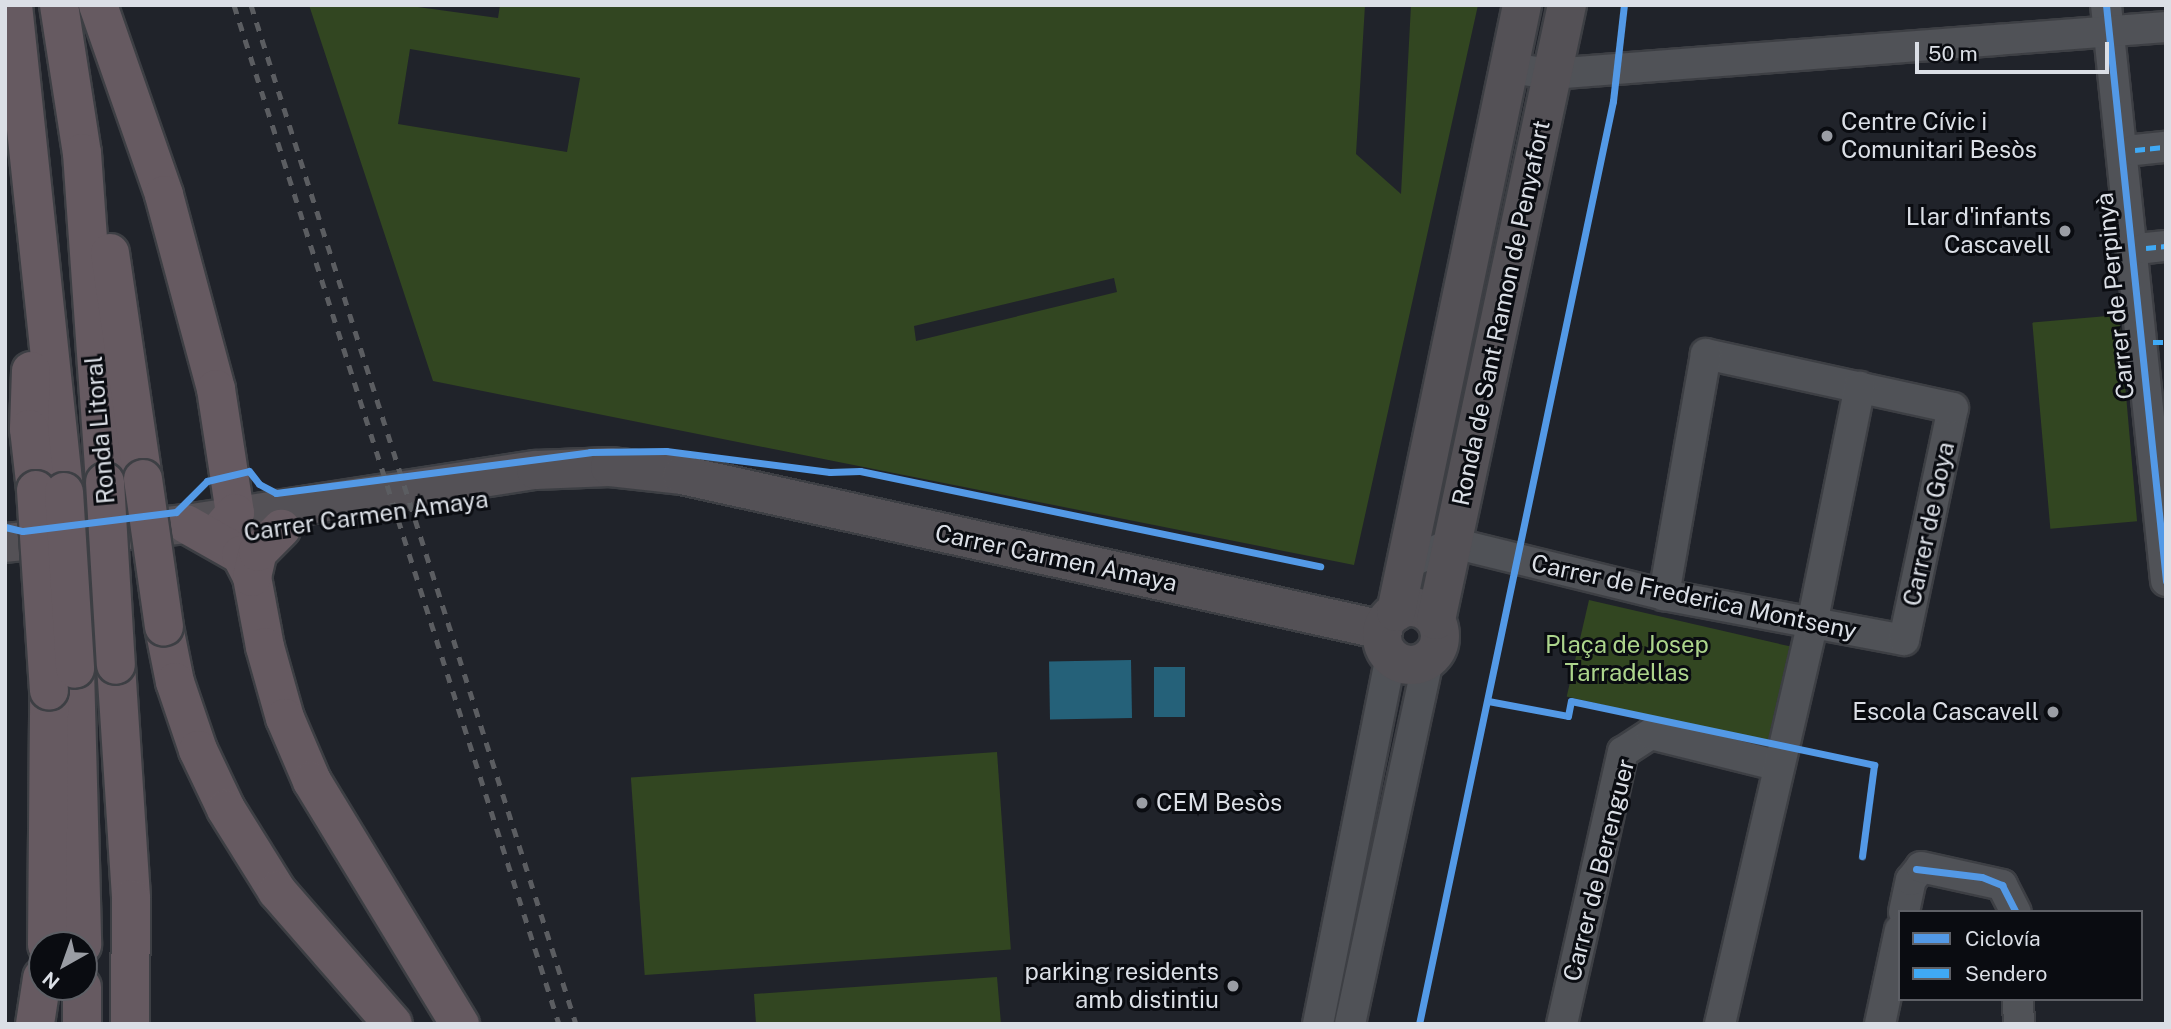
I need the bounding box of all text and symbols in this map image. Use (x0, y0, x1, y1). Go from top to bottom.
scale bar (1919, 28, 2113, 72)
text: 50 m (1928, 41, 1978, 66)
place label: Centre Cívic i Comunitari Besòs (1841, 108, 2037, 164)
street label: Ronda de Sant Ramon de Penyafort (1446, 117, 1556, 509)
marker: Centre Cívic i Comunitari Besòs (1819, 128, 1835, 144)
street label: Carrer de Perpinyà (2090, 191, 2140, 401)
place label: Llar d'infants Cascavell (1905, 203, 2051, 259)
marker: Llar d'infants Cascavell (2057, 223, 2073, 239)
street label: Ronda Litoral (79, 355, 121, 505)
street label: Carrer de Goya (1897, 439, 1961, 609)
street label: Carrer Carmen Amaya (242, 485, 490, 547)
street label: Carrer Carmen Amaya (932, 518, 1180, 598)
street label: Carrer de Frederica Montseny (1528, 548, 1860, 646)
park label: Plaça de Josep Tarradellas (1545, 631, 1709, 687)
place label: Escola Cascavell (1852, 698, 2039, 726)
marker: Escola Cascavell (2045, 704, 2061, 720)
street label: Carrer de Berenguer (1557, 756, 1641, 984)
place label: CEM Besòs (1156, 789, 1282, 817)
marker: CEM Besòs (1134, 795, 1150, 811)
legend (1898, 910, 2143, 1001)
text: Ciclovía (1965, 926, 2041, 951)
north arrow (28, 931, 98, 1001)
place label: parking residents amb distintiu (1025, 958, 1219, 1014)
text: Sendero (1965, 961, 2047, 986)
text: N (38, 967, 64, 994)
marker: parking residents amb distintiu (1225, 978, 1241, 994)

